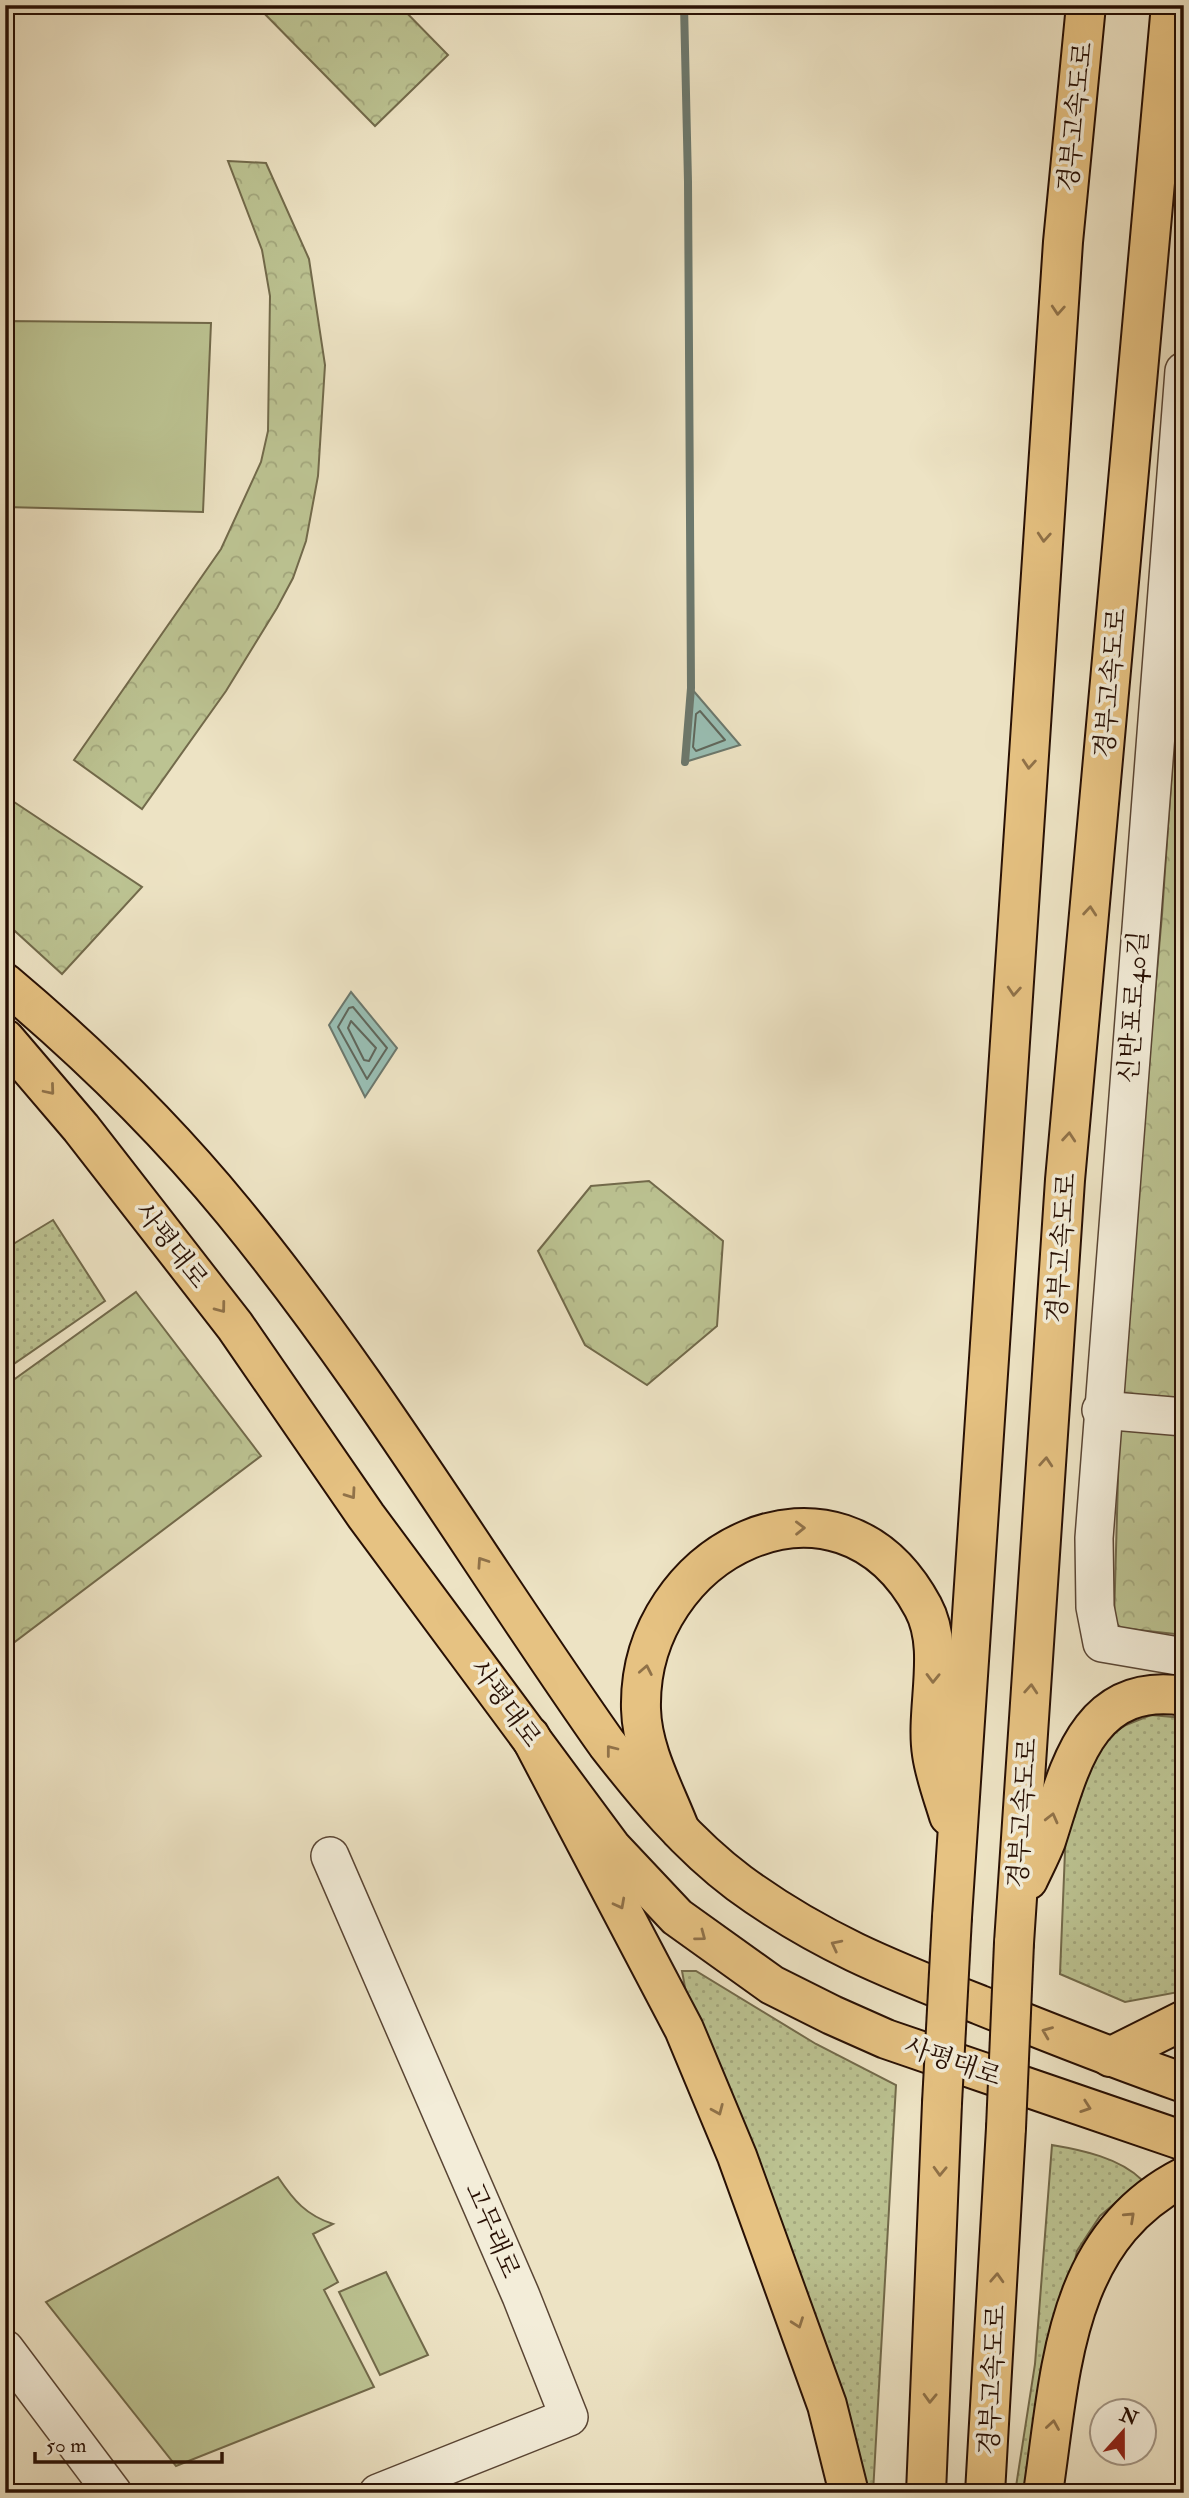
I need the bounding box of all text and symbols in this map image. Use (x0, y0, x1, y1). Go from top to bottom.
street label: 경부고속도로 (1052, 40, 1100, 194)
one-way arrow (1051, 305, 1066, 316)
one-way arrow (1036, 532, 1051, 543)
street label: 경부고속도로 (1088, 607, 1134, 760)
one-way arrow (1022, 759, 1037, 770)
one-way arrow (1082, 905, 1097, 916)
street label: 신반포로40길 (1113, 930, 1155, 1084)
one-way arrow (1007, 986, 1022, 997)
one-way arrow (42, 1082, 54, 1095)
one-way arrow (1061, 1132, 1076, 1143)
street label: 경부고속도로 (1041, 1172, 1083, 1324)
street label: 사평대로 (128, 1196, 215, 1295)
one-way arrow (213, 1300, 225, 1312)
one-way arrow (1038, 1456, 1053, 1467)
one-way arrow (343, 1486, 356, 1499)
one-way arrow (795, 1521, 806, 1536)
one-way arrow (478, 1557, 490, 1570)
street label: 사평대로 (463, 1654, 548, 1754)
one-way arrow (638, 1664, 653, 1676)
one-way arrow (926, 1673, 941, 1684)
one-way arrow (1023, 1683, 1038, 1694)
street label: 경부고속도로 (1002, 1737, 1044, 1889)
one-way arrow (607, 1745, 620, 1757)
one-way arrow (1043, 1813, 1058, 1825)
one-way arrow (612, 1897, 625, 1910)
one-way arrow (694, 1927, 706, 1940)
one-way arrow (831, 1940, 843, 1954)
one-way arrow (1041, 2026, 1053, 2040)
street label: 사평대로 (900, 2030, 1005, 2093)
one-way arrow (1079, 2099, 1092, 2113)
one-way arrow (710, 2102, 724, 2115)
one-way arrow (932, 2166, 947, 2177)
street label: 고무래로 (458, 2178, 526, 2283)
one-way arrow (1122, 2213, 1135, 2225)
one-way arrow (990, 2272, 1005, 2283)
street label: 경부고속도로 (973, 2304, 1013, 2456)
one-way arrow (789, 2316, 803, 2328)
one-way arrow (923, 2393, 938, 2404)
north arrow (1088, 2396, 1158, 2466)
text: N (1116, 2402, 1142, 2432)
one-way arrow (1045, 2419, 1060, 2431)
scale bar (35, 2421, 222, 2465)
text: 50 m (46, 2432, 87, 2459)

